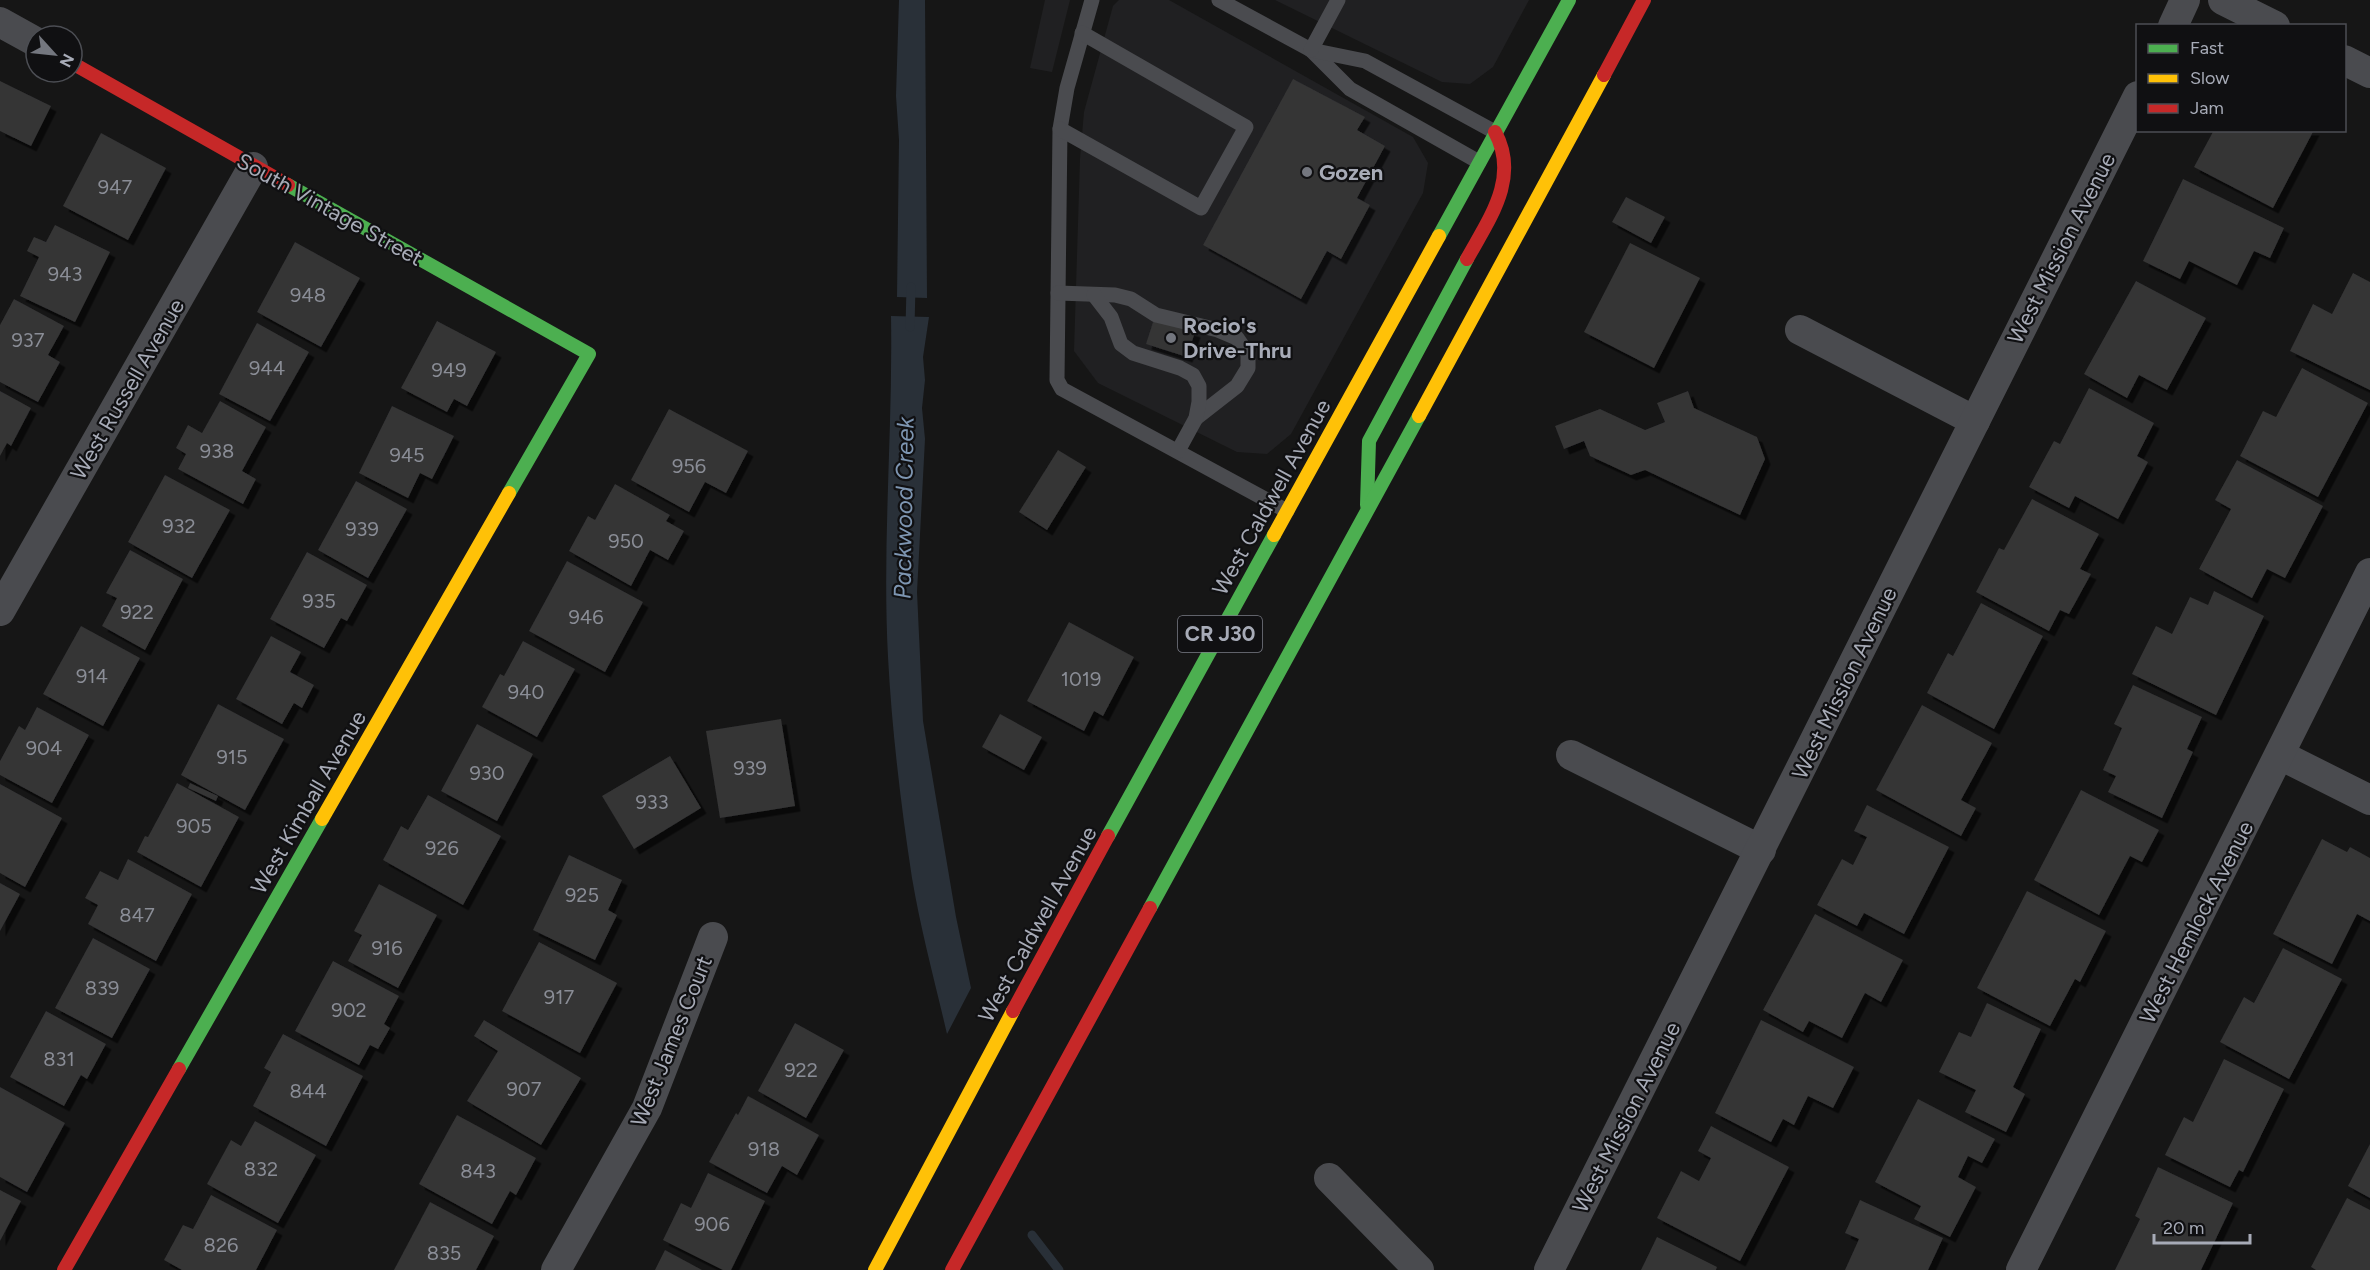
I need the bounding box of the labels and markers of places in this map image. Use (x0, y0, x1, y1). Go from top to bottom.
place label: Gozen (1319, 159, 1383, 186)
marker: Gozen (1300, 165, 1314, 179)
place label: Rocio's Drive-Thru (1183, 312, 1292, 364)
marker: Rocio's Drive-Thru (1164, 331, 1178, 345)

